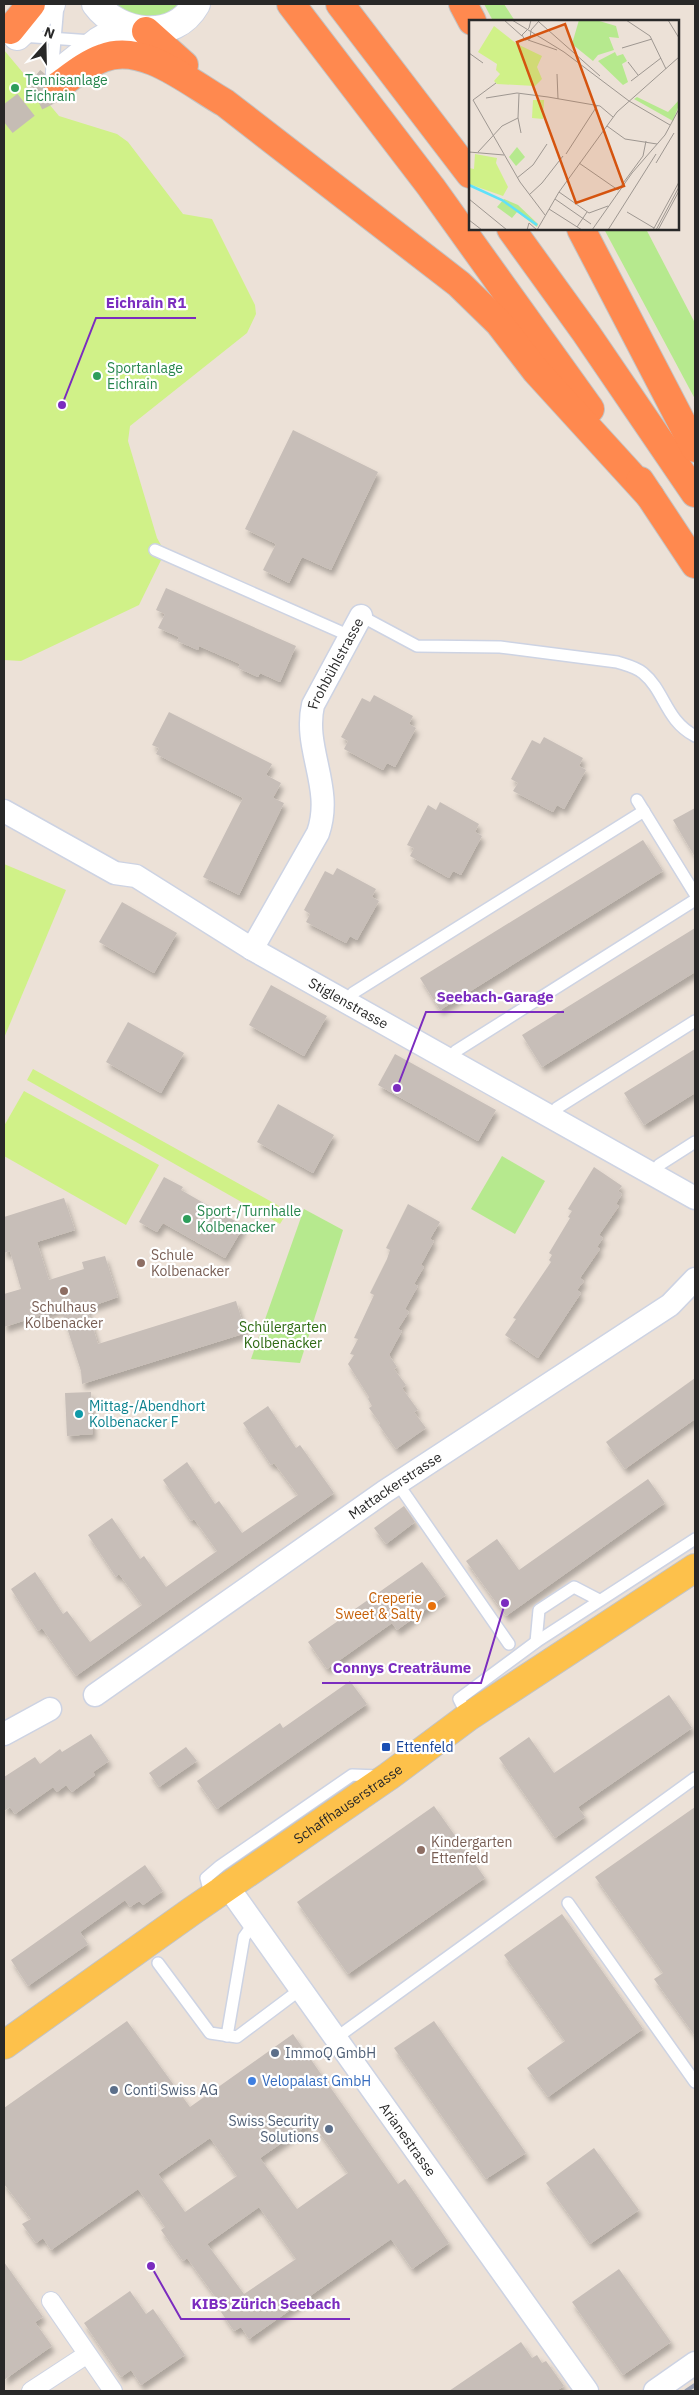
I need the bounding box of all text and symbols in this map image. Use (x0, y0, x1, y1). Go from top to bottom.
north arrow (20, 20, 70, 70)
inset map (469, 20, 679, 230)
text: N (42, 23, 57, 43)
place label: Tennisanlage Eichrain (25, 71, 108, 105)
marker: Tennisanlage Eichrain (9, 82, 21, 94)
callout: Eichrain R1 (96, 288, 196, 318)
text: Eichrain R1 (106, 293, 186, 312)
place label: Sportanlage Eichrain (107, 359, 183, 393)
marker: Sportanlage Eichrain (91, 370, 103, 382)
street label: Frohbühlstrasse (303, 614, 367, 711)
street label: Stiglenstrasse (305, 974, 392, 1033)
callout: Seebach-Garage (426, 982, 564, 1012)
text: Seebach-Garage (436, 987, 554, 1006)
place label: Sport-/Turnhalle Kolbenacker (197, 1202, 302, 1236)
marker: Sport-/Turnhalle Kolbenacker (181, 1213, 193, 1225)
place label: Schule Kolbenacker (151, 1246, 229, 1280)
marker: Schule Kolbenacker (135, 1257, 147, 1269)
marker: Schulhaus Kolbenacker (58, 1285, 70, 1297)
place label: Schulhaus Kolbenacker (25, 1298, 103, 1332)
park label: Schülergarten Kolbenacker (239, 1318, 327, 1352)
place label: Mittag-/Abendhort Kolbenacker F (89, 1397, 206, 1431)
marker: Mittag-/Abendhort Kolbenacker F (73, 1408, 85, 1420)
street label: Mattackerstrasse (345, 1448, 445, 1523)
place label: Creperie Sweet & Salty (335, 1589, 422, 1623)
marker: Creperie Sweet & Salty (426, 1600, 438, 1612)
callout: Connys Creaträume (322, 1653, 481, 1683)
text: Connys Creaträume (333, 1658, 471, 1677)
place label: Ettenfeld (396, 1738, 454, 1756)
marker: Ettenfeld (380, 1741, 392, 1753)
street label: Schaffhauserstrasse (290, 1760, 406, 1848)
place label: Kindergarten Ettenfeld (431, 1833, 512, 1867)
marker: Kindergarten Ettenfeld (415, 1844, 427, 1856)
place label: ImmoQ GmbH (285, 2044, 376, 2062)
marker: ImmoQ GmbH (269, 2047, 281, 2059)
place label: Velopalast GmbH (262, 2072, 371, 2090)
marker: Velopalast GmbH (246, 2075, 258, 2087)
place label: Conti Swiss AG (124, 2081, 218, 2099)
marker: Conti Swiss AG (108, 2084, 120, 2096)
street label: Arianestrasse (376, 2099, 440, 2180)
place label: Swiss Security Solutions (228, 2112, 319, 2146)
marker: Swiss Security Solutions (323, 2123, 335, 2135)
callout: KIBS Zürich Seebach (181, 2289, 350, 2319)
text: KIBS Zürich Seebach (192, 2294, 340, 2313)

